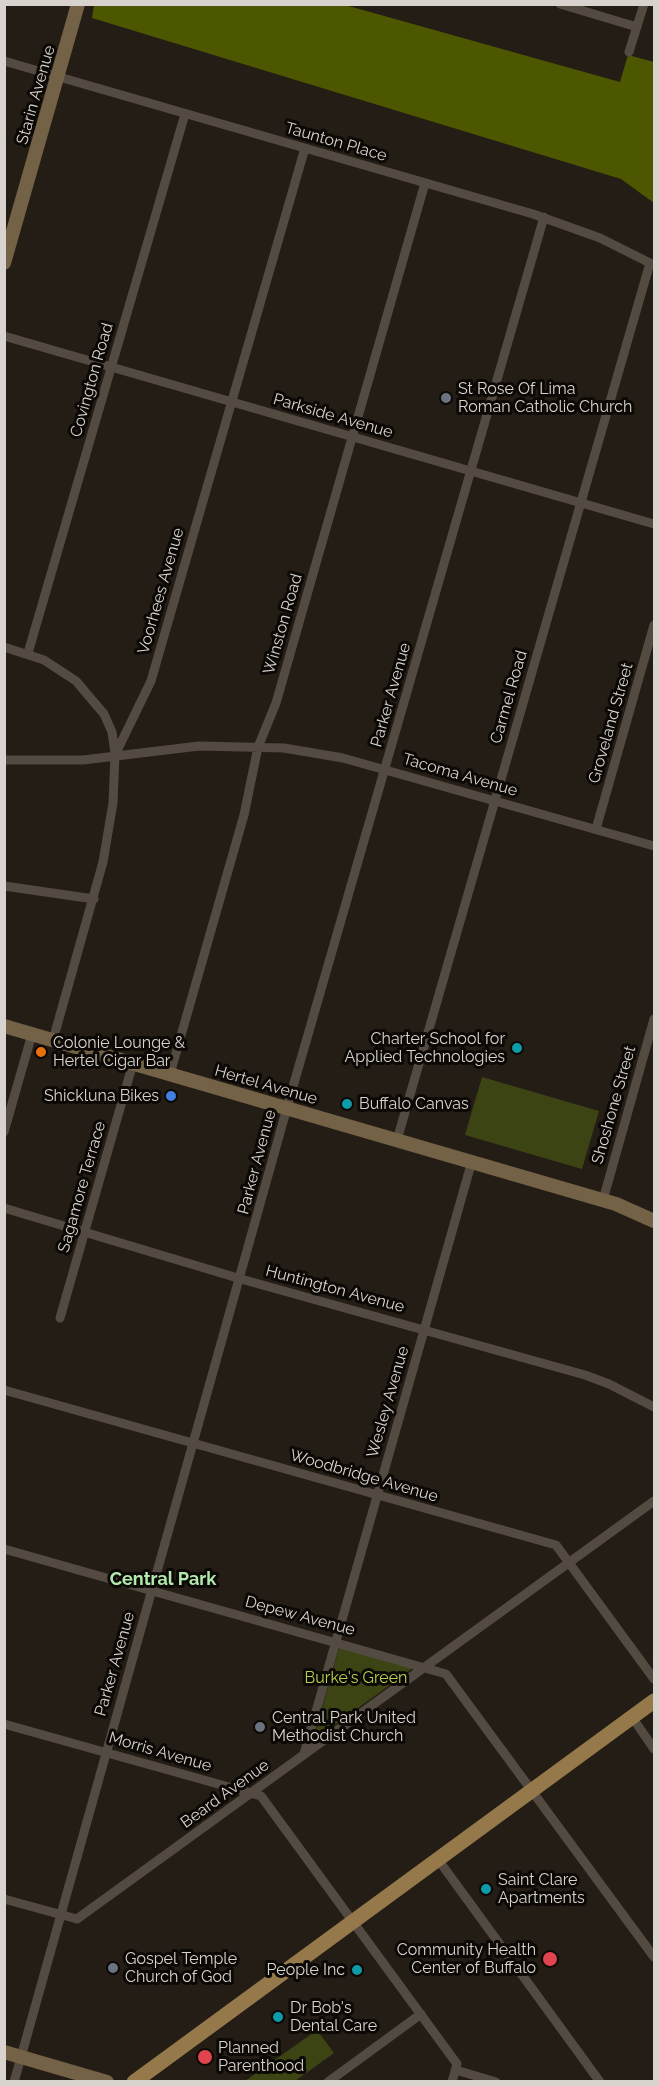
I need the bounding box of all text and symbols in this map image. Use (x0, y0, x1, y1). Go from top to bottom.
street label: Starin Avenue (13, 43, 59, 147)
street label: Taunton Place (283, 118, 389, 166)
street label: Covington Road (67, 321, 117, 439)
place label: St Rose Of Lima Roman Catholic Church (458, 379, 632, 417)
street label: Parkside Avenue (271, 390, 395, 442)
marker: St Rose Of Lima Roman Catholic Church (439, 391, 453, 405)
street label: Voorhees Avenue (134, 526, 188, 656)
street label: Winston Road (259, 571, 307, 677)
street label: Parker Avenue (367, 641, 415, 749)
street label: Carmel Road (487, 648, 531, 746)
street label: Groveland Street (585, 661, 637, 785)
street label: Tacoma Avenue (400, 749, 520, 801)
place label: Charter School for Applied Technologies (344, 1029, 505, 1067)
place label: Colonie Lounge & Hertel Cigar Bar (53, 1033, 185, 1071)
marker: Charter School for Applied Technologies (510, 1041, 524, 1055)
street label: Shoshone Street (588, 1044, 640, 1166)
marker: Colonie Lounge & Hertel Cigar Bar (34, 1045, 48, 1059)
street label: Hertel Avenue (212, 1061, 320, 1109)
place label: Shickluna Bikes (44, 1086, 159, 1106)
marker: Shickluna Bikes (164, 1089, 178, 1103)
place label: Buffalo Canvas (359, 1094, 469, 1114)
marker: Buffalo Canvas (340, 1097, 354, 1111)
street label: Parker Avenue (234, 1108, 280, 1216)
street label: Sagamore Terrace (54, 1119, 110, 1255)
street label: Huntington Avenue (263, 1261, 407, 1317)
street label: Wesley Avenue (363, 1344, 413, 1460)
street label: Woodbridge Avenue (288, 1446, 440, 1506)
district label: Central Park (110, 1569, 216, 1591)
street label: Depew Avenue (243, 1592, 357, 1640)
street label: Parker Avenue (91, 1610, 139, 1718)
park label: Burke's Green (305, 1668, 407, 1688)
place label: Central Park United Methodist Church (272, 1708, 416, 1746)
marker: Central Park United Methodist Church (253, 1720, 267, 1734)
street label: Morris Avenue (106, 1728, 214, 1776)
street label: Beard Avenue (177, 1756, 273, 1832)
place label: Saint Clare Apartments (498, 1870, 585, 1908)
marker: Saint Clare Apartments (479, 1882, 493, 1896)
place label: Community Health Center of Buffalo (397, 1940, 536, 1978)
place label: Gospel Temple Church of God (125, 1949, 237, 1987)
marker: Community Health Center of Buffalo (541, 1950, 559, 1968)
place label: People Inc (267, 1960, 345, 1980)
marker: Gospel Temple Church of God (106, 1961, 120, 1975)
marker: People Inc (350, 1963, 364, 1977)
place label: Dr Bob's Dental Care (290, 1998, 377, 2036)
marker: Dr Bob's Dental Care (271, 2010, 285, 2024)
place label: Planned Parenthood (218, 2038, 304, 2076)
marker: Planned Parenthood (196, 2048, 214, 2066)

